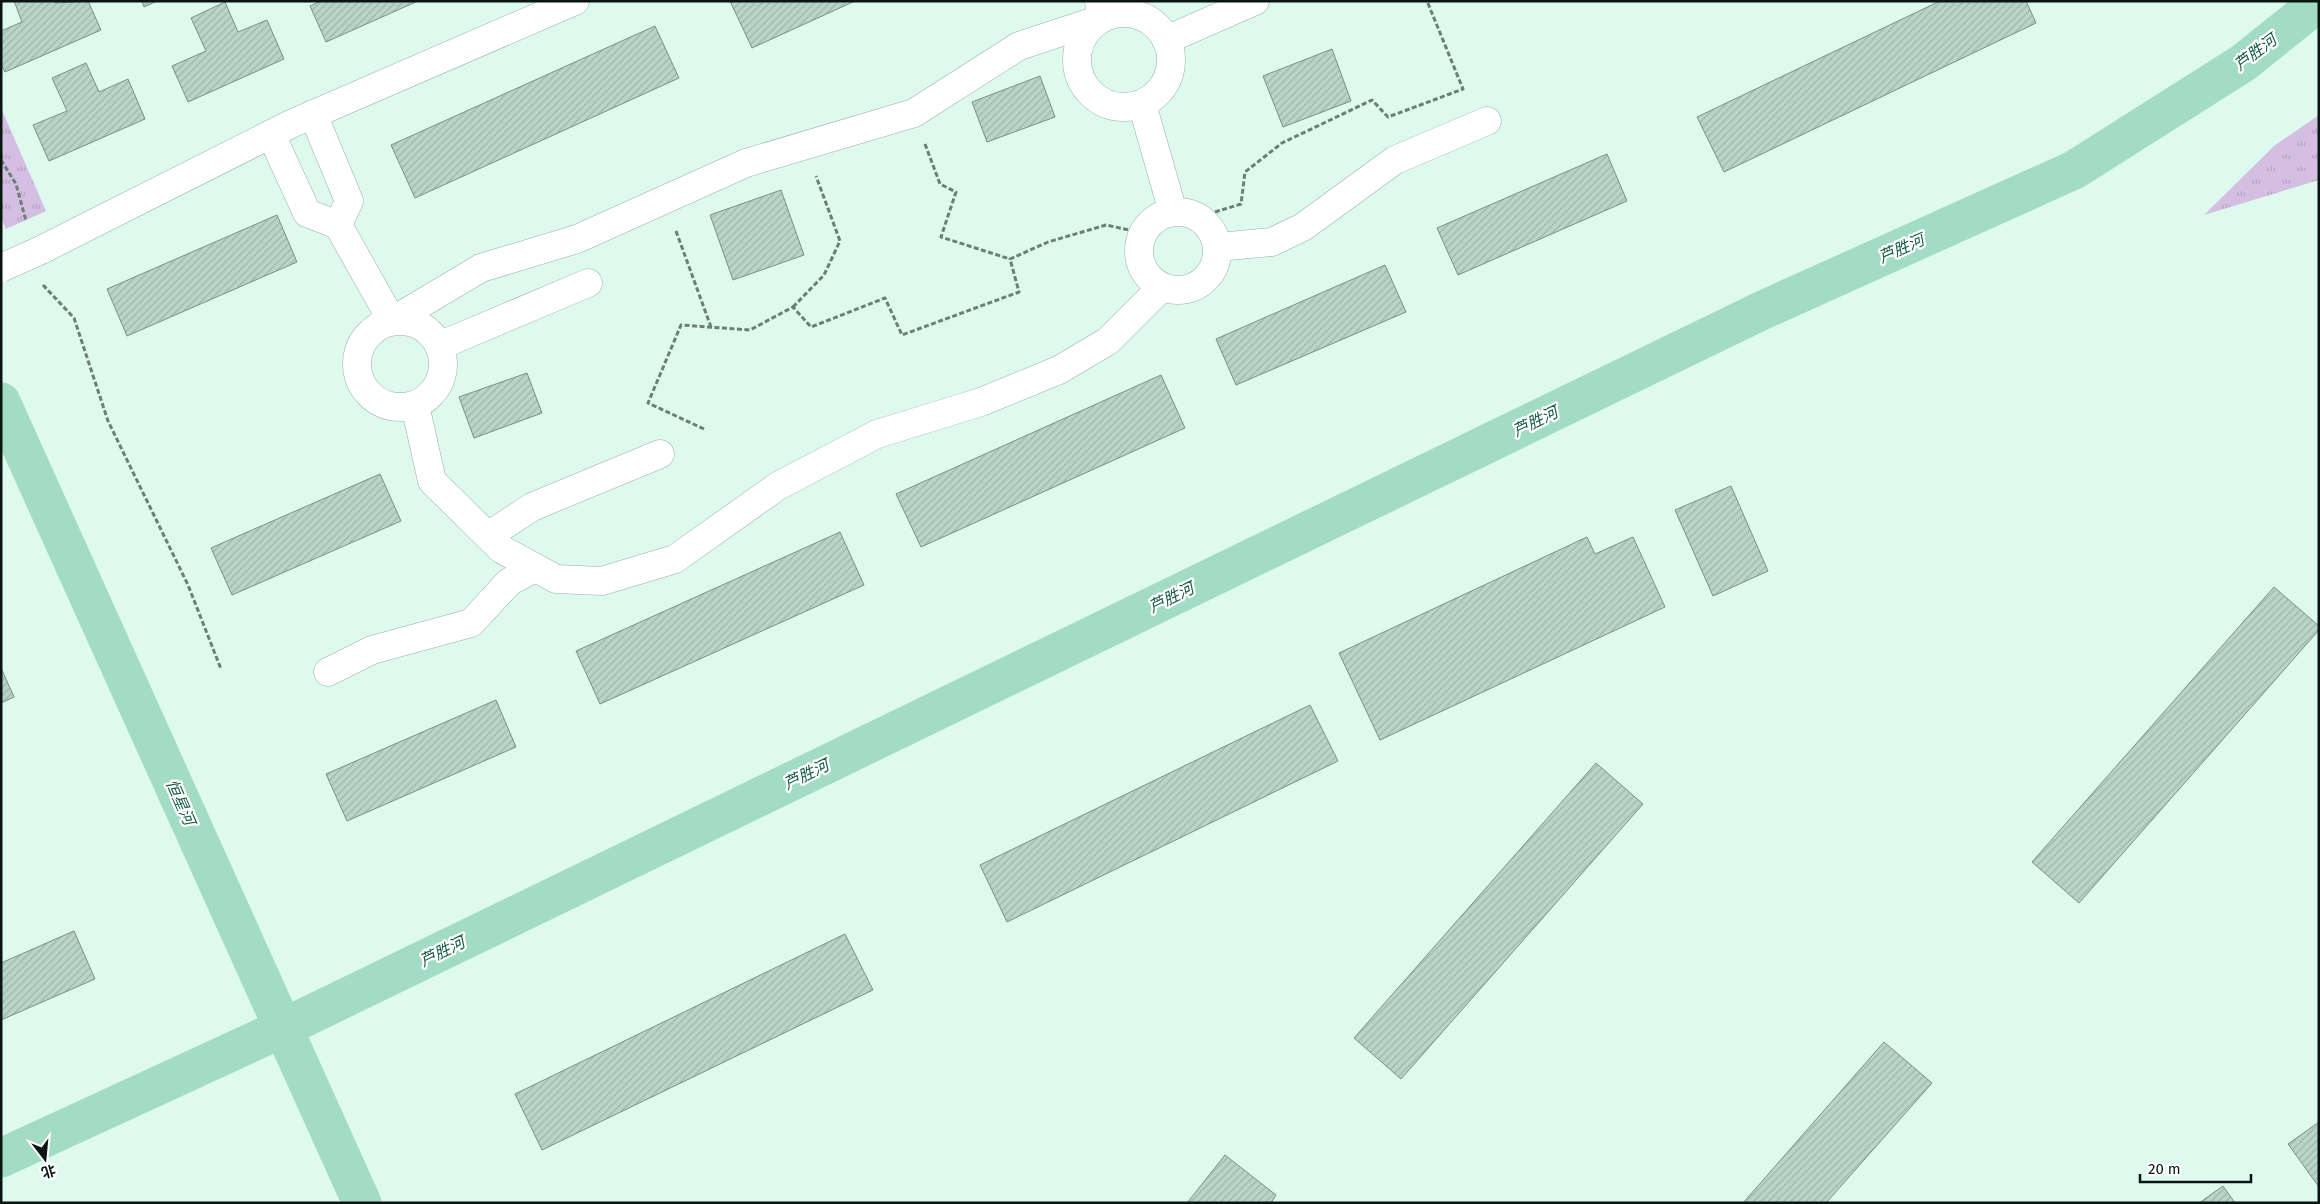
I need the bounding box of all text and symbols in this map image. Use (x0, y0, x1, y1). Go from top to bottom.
water label: 芦胜河 (2230, 29, 2283, 74)
water label: 芦胜河 (1875, 229, 1930, 267)
water label: 芦胜河 (1509, 401, 1564, 441)
water label: 芦胜河 (1145, 577, 1200, 617)
water label: 芦胜河 (780, 754, 835, 794)
water label: 恒星河 (162, 776, 200, 831)
water label: 芦胜河 (416, 931, 471, 971)
north arrow (20, 1134, 70, 1184)
scale bar (2140, 1152, 2251, 1184)
text: 20 m (2148, 1160, 2181, 1178)
text: 北 (39, 1161, 58, 1181)

